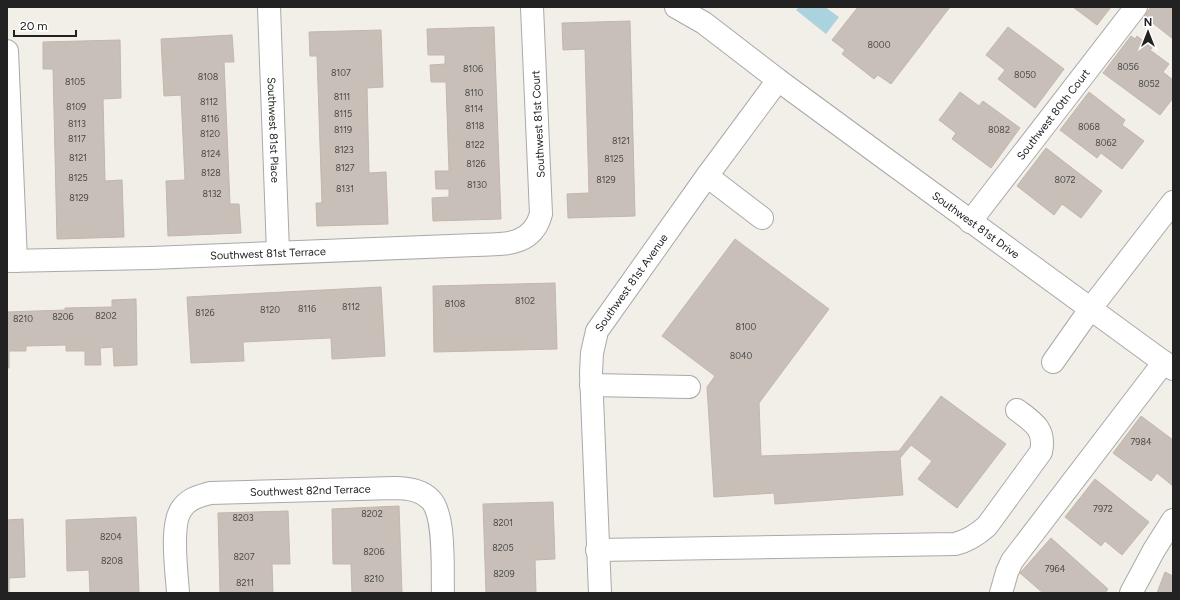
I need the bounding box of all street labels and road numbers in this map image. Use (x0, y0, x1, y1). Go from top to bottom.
street label: Southwest 80th Court (1014, 67, 1093, 163)
street label: Southwest 81st Court (529, 70, 548, 178)
street label: Southwest 81st Place (265, 77, 281, 183)
street label: Southwest 81st Drive (929, 189, 1022, 262)
street label: Southwest 81st Avenue (593, 232, 671, 334)
street label: Southwest 81st Terrace (210, 245, 326, 263)
street label: Southwest 82nd Terrace (250, 483, 371, 499)

